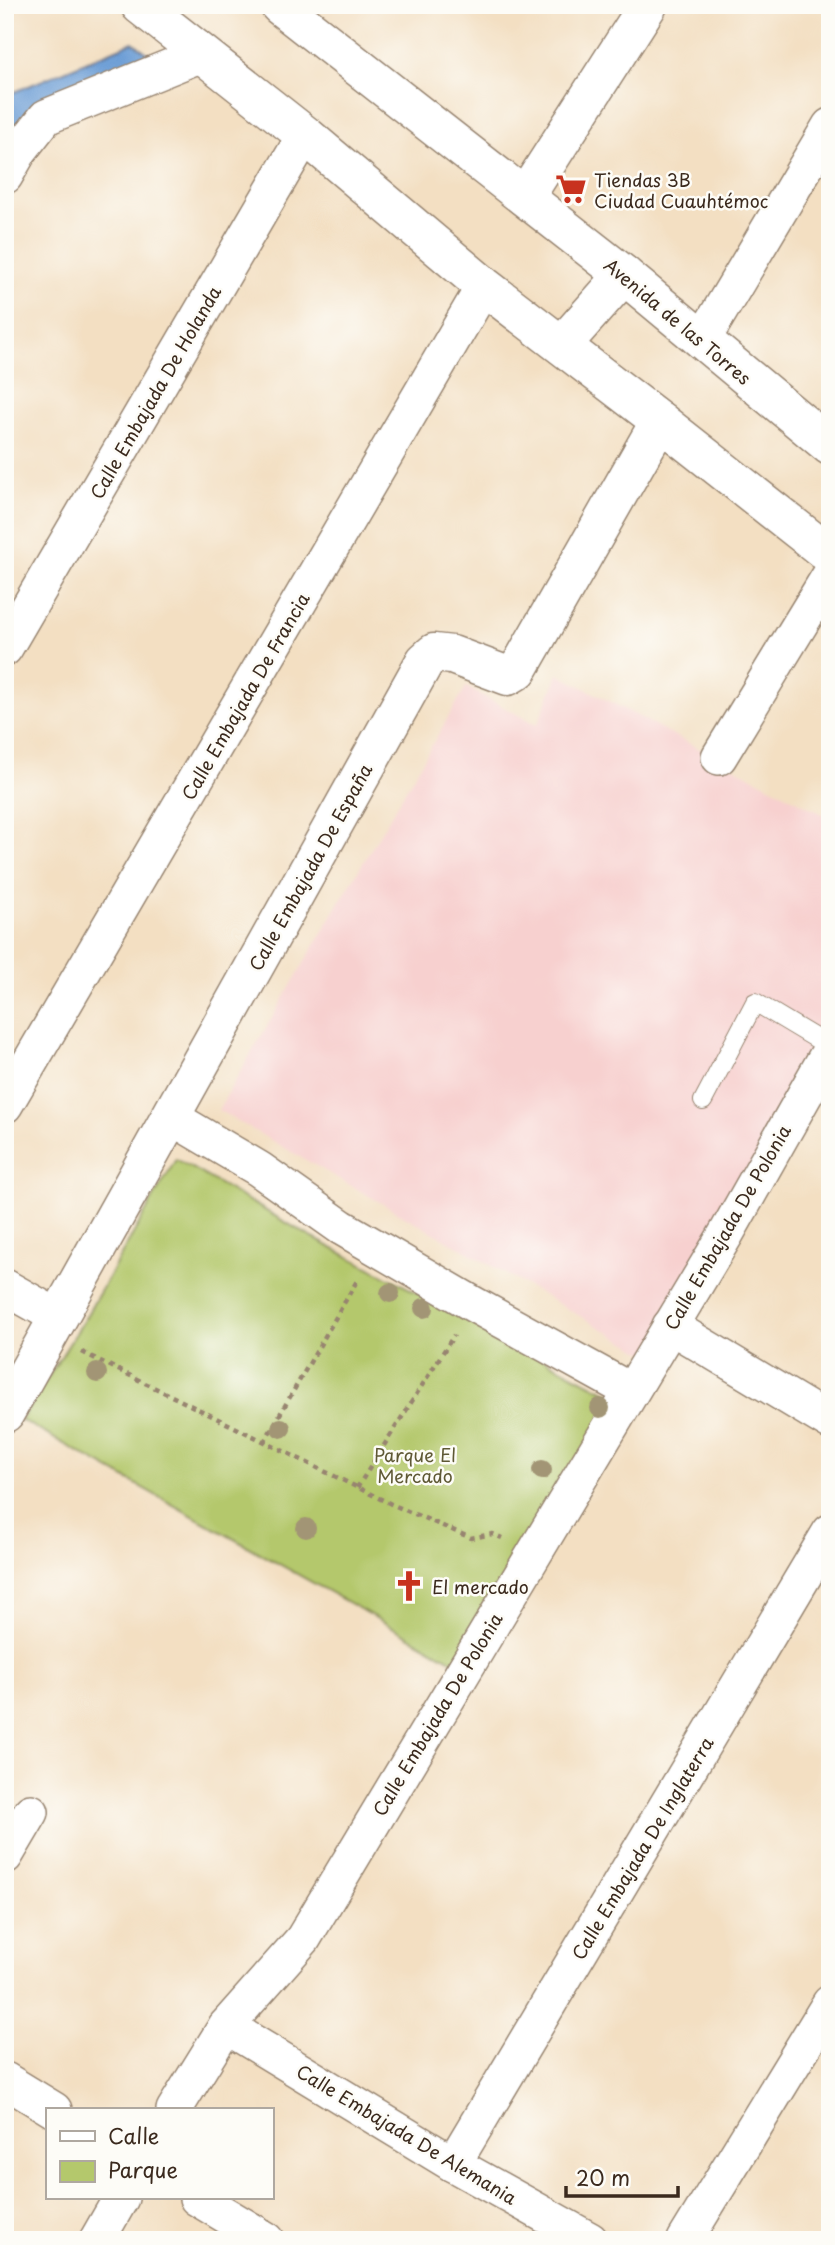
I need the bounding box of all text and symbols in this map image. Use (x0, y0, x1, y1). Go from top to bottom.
place label: Tiendas 3B Ciudad Cuauhtémoc (594, 166, 768, 214)
supermarket icon: Tiendas 3B Ciudad Cuauhtémoc (554, 172, 588, 206)
street label: Avenida de las Torres (599, 251, 757, 391)
street label: Calle Embajada De Holanda (83, 280, 227, 504)
street label: Calle Embajada De Francia (174, 587, 316, 805)
street label: Calle Embajada De España (242, 758, 379, 975)
street label: Calle Embajada De Polonia (657, 1119, 797, 1335)
park label: Parque El Mercado (374, 1441, 456, 1489)
church icon: El mercado (392, 1569, 426, 1603)
place label: El mercado (432, 1573, 529, 1600)
street label: Calle Embajada De Polonia (365, 1607, 509, 1821)
street label: Calle Embajada De Inglaterra (564, 1731, 720, 1965)
street label: Calle Embajada De Alemania (292, 2057, 522, 2211)
legend (46, 2108, 273, 2200)
text: Calle (108, 2119, 159, 2151)
text: Parque (108, 2153, 178, 2185)
scale bar (566, 2154, 678, 2198)
text: 20 m (576, 2161, 630, 2193)

